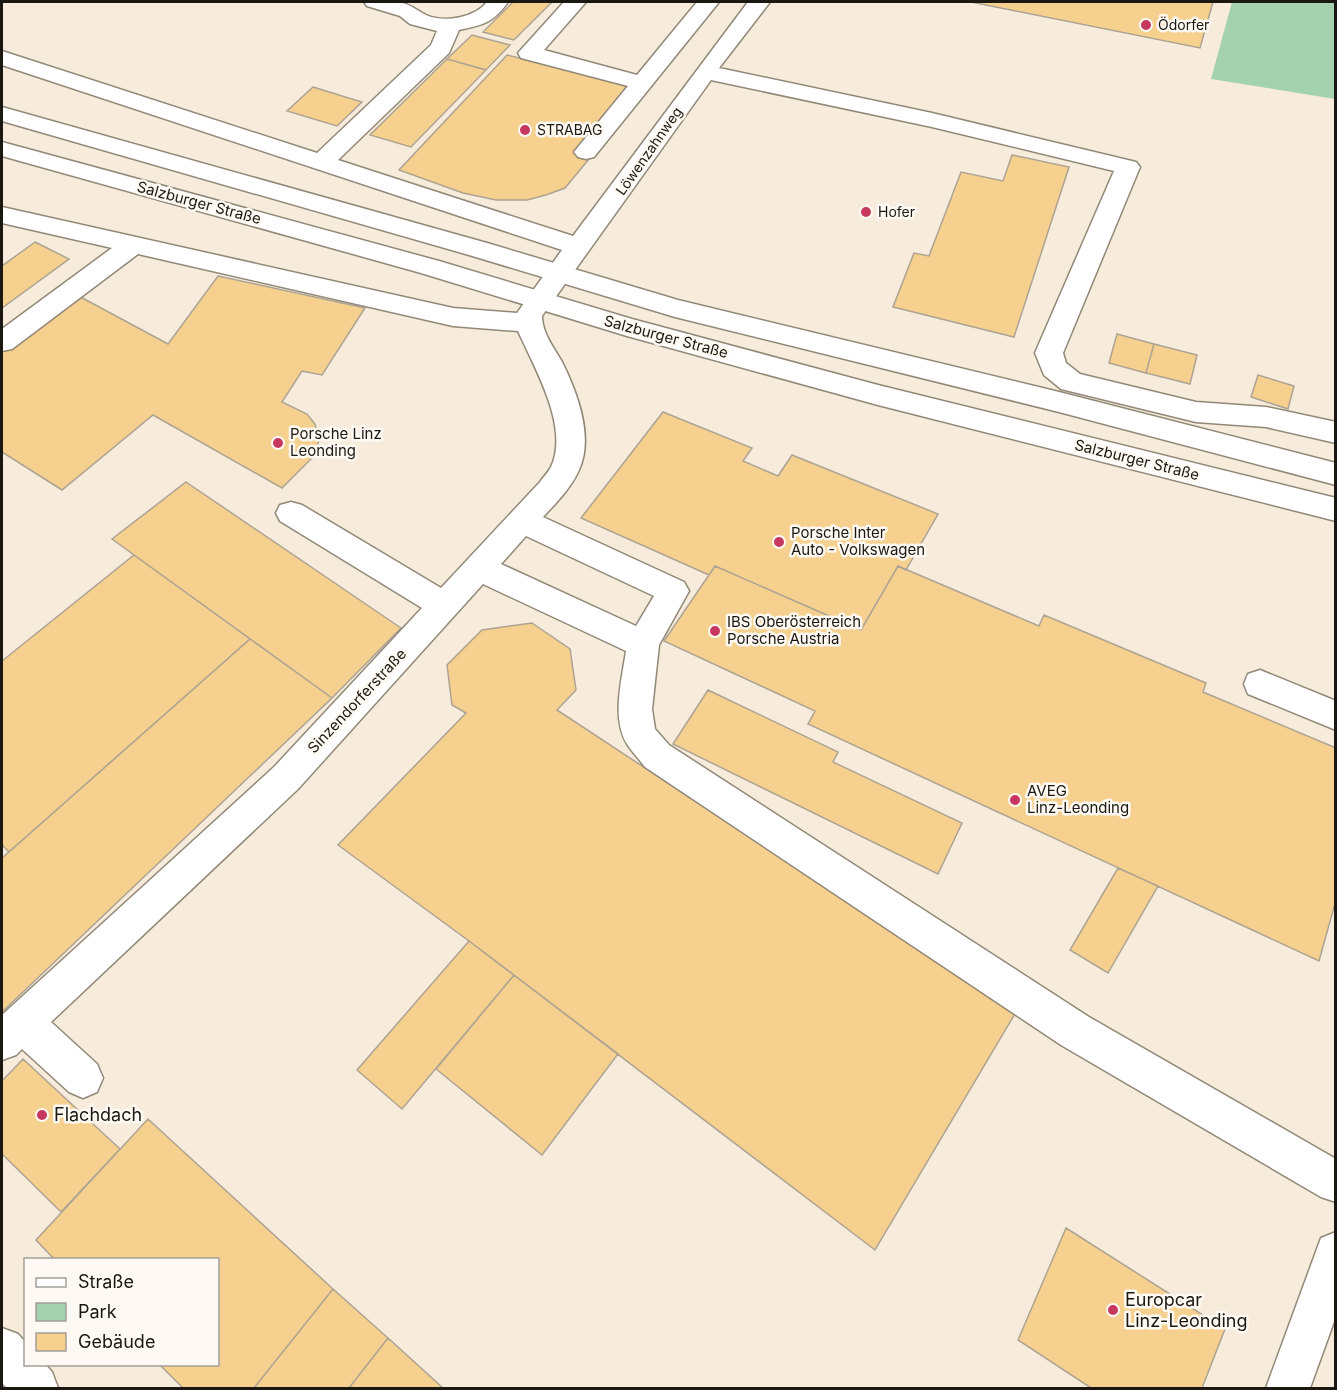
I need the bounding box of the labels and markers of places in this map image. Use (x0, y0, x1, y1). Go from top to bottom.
place label: Ödorfer (1158, 16, 1209, 33)
marker: Ödorfer (1139, 18, 1153, 32)
place label: STRABAG (537, 121, 602, 138)
marker: STRABAG (518, 123, 532, 137)
place label: Hofer (878, 203, 915, 220)
marker: Hofer (859, 205, 873, 219)
place label: Porsche Linz Leonding (290, 424, 382, 460)
marker: Porsche Linz Leonding (271, 436, 285, 450)
place label: Porsche Inter Auto - Volkswagen (791, 523, 925, 559)
marker: Porsche Inter Auto - Volkswagen (772, 535, 786, 549)
place label: IBS Oberösterreich Porsche Austria (727, 612, 861, 648)
marker: IBS Oberösterreich Porsche Austria (708, 624, 722, 638)
place label: AVEG Linz-Leonding (1027, 781, 1129, 817)
marker: AVEG Linz-Leonding (1008, 793, 1022, 807)
place label: Flachdach (54, 1104, 142, 1125)
marker: Flachdach (35, 1108, 49, 1122)
place label: Europcar Linz-Leonding (1125, 1289, 1248, 1331)
marker: Europcar Linz-Leonding (1106, 1303, 1120, 1317)

